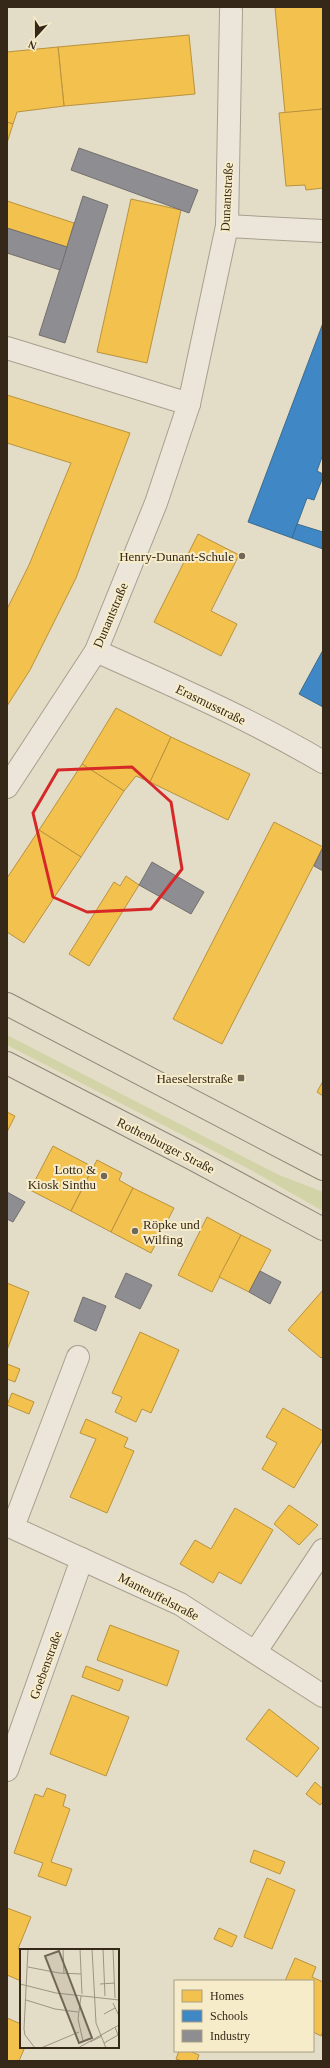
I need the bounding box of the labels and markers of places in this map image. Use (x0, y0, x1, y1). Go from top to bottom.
place label: Henry-Dunant-Schule (119, 549, 234, 564)
marker: Henry-Dunant-Schule (237, 551, 247, 561)
place label: Haeselerstraße (156, 1071, 233, 1086)
marker: Haeselerstraße (236, 1073, 246, 1083)
place label: Lotto & Kiosk Sinthu (28, 1162, 96, 1192)
marker: Lotto & Kiosk Sinthu (99, 1171, 109, 1181)
place label: Röpke und Wilfing (143, 1217, 200, 1247)
marker: Röpke und Wilfing (130, 1226, 140, 1236)

